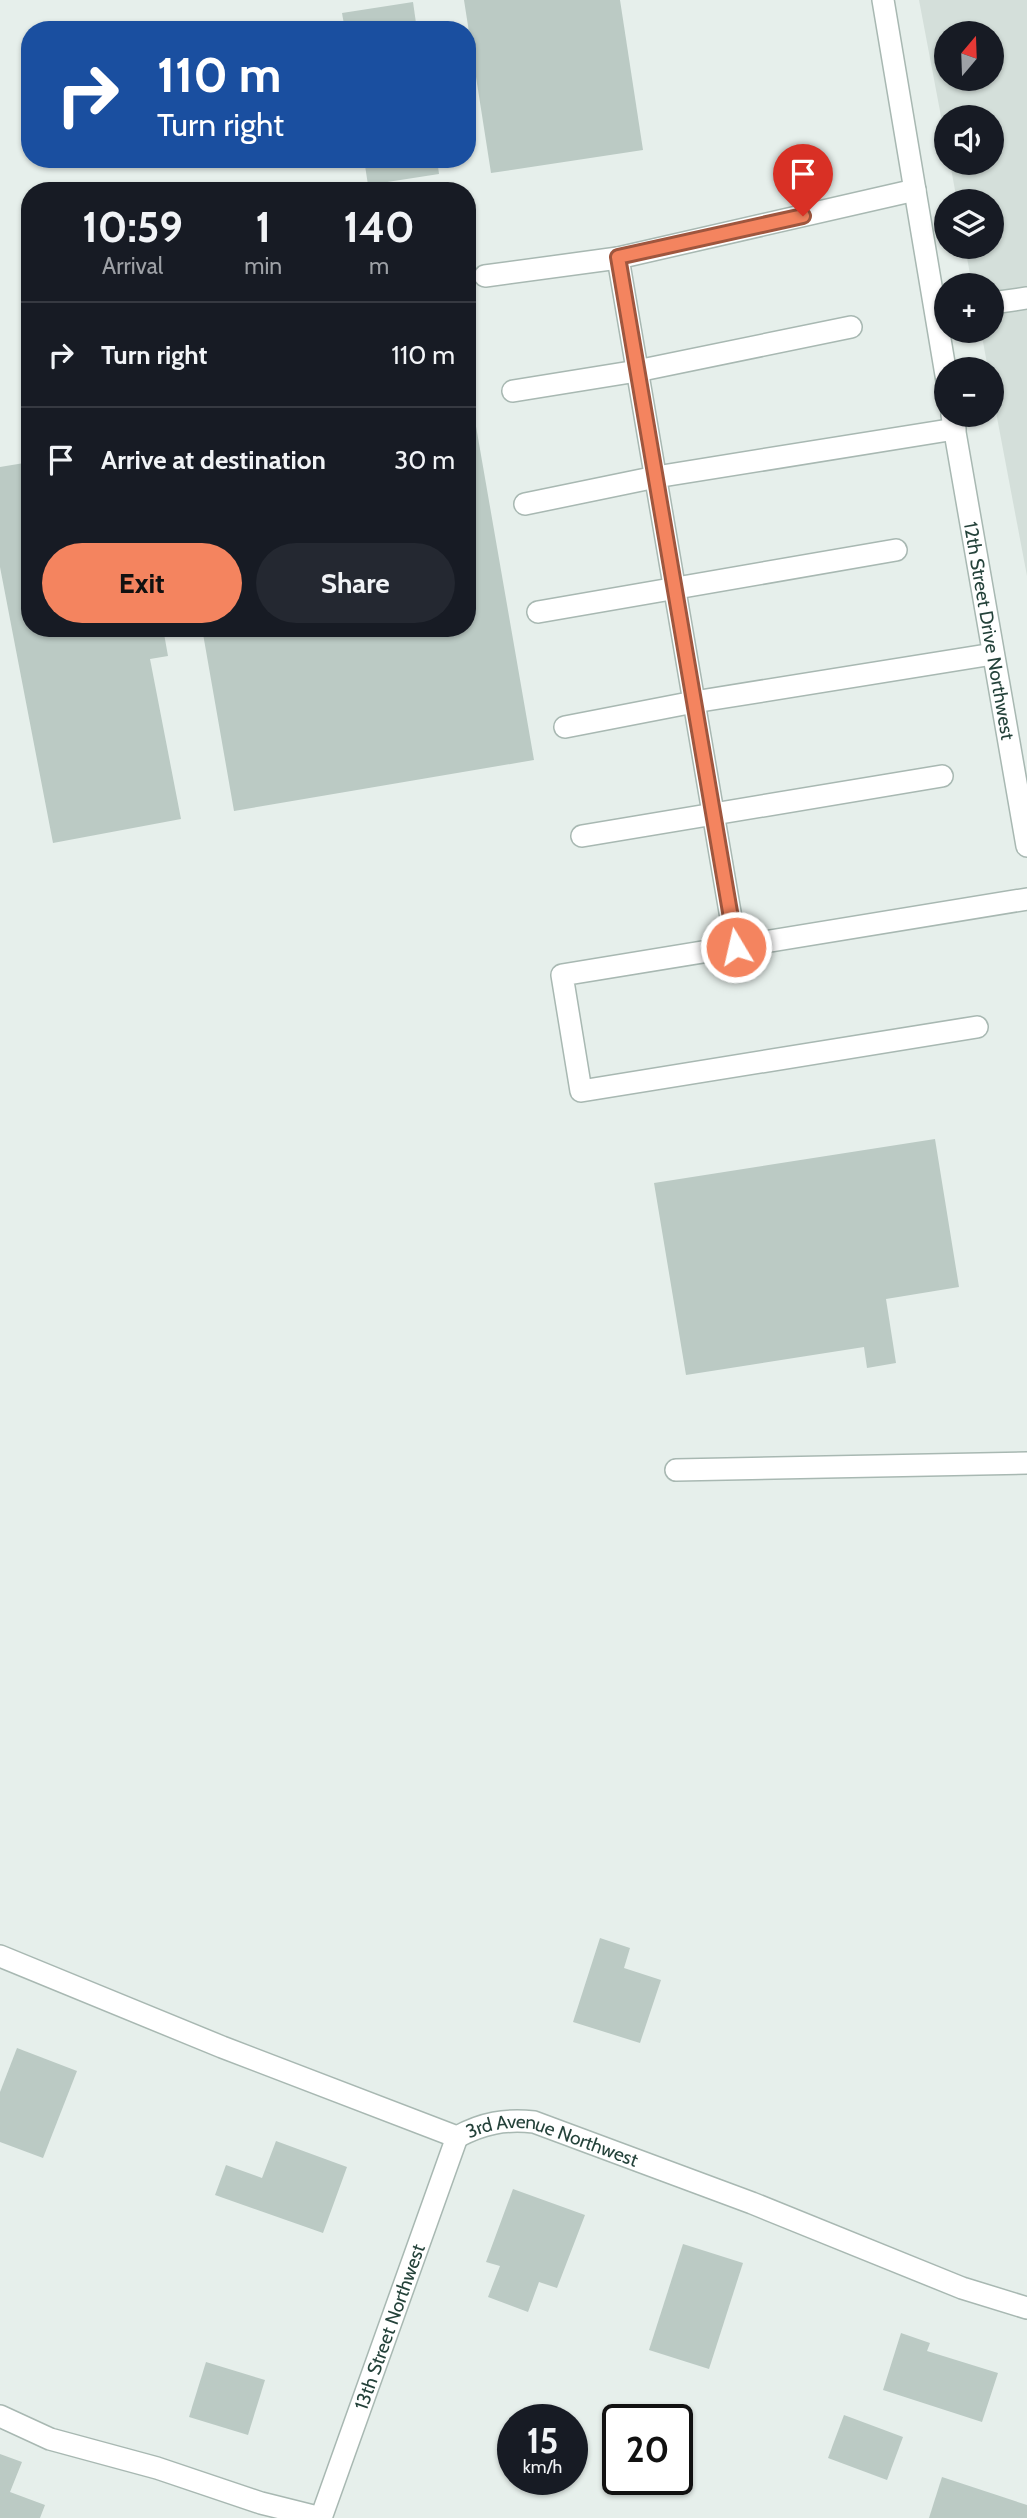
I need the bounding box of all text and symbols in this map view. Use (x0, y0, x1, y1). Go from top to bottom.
north arrow (934, 21, 1004, 91)
map controls (934, 21, 1004, 427)
text: 110 m (157, 45, 281, 104)
icon: right (42, 49, 133, 140)
text: Turn right (157, 105, 284, 144)
button: sound (934, 105, 1004, 175)
pin (773, 144, 833, 216)
icon: arrive (784, 155, 822, 193)
button: layers (934, 189, 1004, 259)
text: 10:59 (82, 201, 183, 253)
text: 1 (255, 201, 271, 253)
text: 140 (343, 201, 415, 253)
text: Arrival (102, 252, 163, 280)
text: min (244, 252, 282, 280)
text: m (369, 252, 389, 280)
button: + (934, 273, 1004, 343)
icon: right (42, 336, 80, 374)
text: Turn right (101, 339, 207, 371)
text: 110 m (391, 339, 455, 371)
button: − (934, 357, 1004, 427)
icon: arrive (42, 441, 80, 479)
text: Arrive at destination (101, 444, 326, 476)
text: 30 m (394, 444, 455, 476)
street label: 12th Street Drive Northwest (959, 520, 1020, 742)
button: Exit (42, 543, 242, 623)
button: Share (256, 543, 455, 623)
position arrow (699, 910, 773, 984)
street label: 3rd Avenue Northwest (462, 2109, 642, 2171)
street label: 13th Street Northwest (349, 2240, 430, 2413)
speed limit sign: 20 (602, 2404, 693, 2495)
text: 15 (527, 2419, 558, 2462)
text: km/h (523, 2456, 562, 2478)

